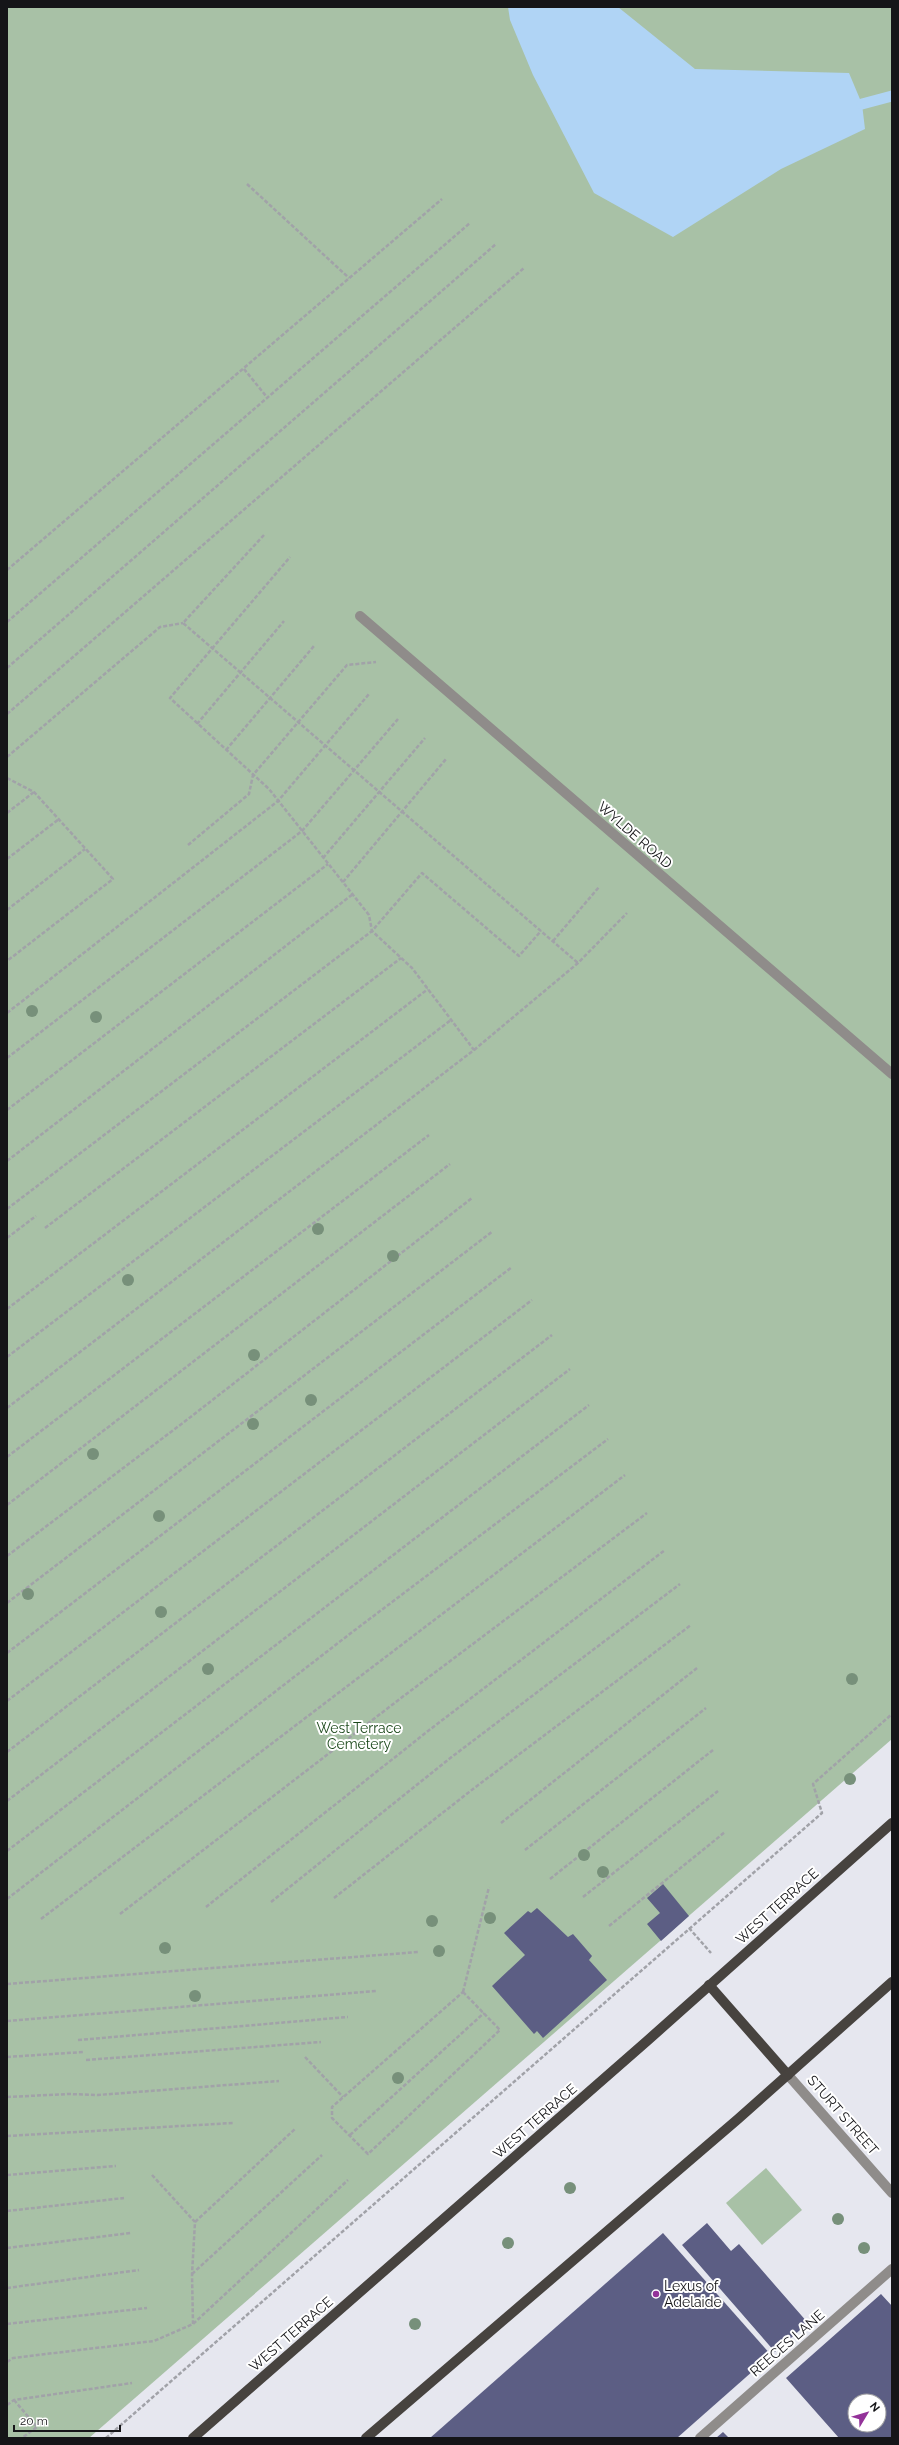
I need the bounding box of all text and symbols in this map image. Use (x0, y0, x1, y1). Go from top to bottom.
street label: WYLDE ROAD (595, 799, 675, 871)
park label: West Terrace Cemetery (317, 1720, 402, 1752)
street label: WEST TERRACE (732, 1865, 822, 1947)
street label: STURT STREET (804, 2072, 882, 2158)
street label: WEST TERRACE (490, 2080, 580, 2162)
place label: Lexus of Adelaide (664, 2278, 722, 2310)
marker: Lexus of Adelaide (651, 2289, 661, 2299)
street label: WEST TERRACE (246, 2293, 336, 2375)
street label: REECES LANE (747, 2306, 827, 2380)
north arrow (847, 2393, 887, 2433)
text: N (867, 2400, 882, 2414)
scale bar (14, 2407, 120, 2433)
text: 20 m (20, 2414, 48, 2428)

